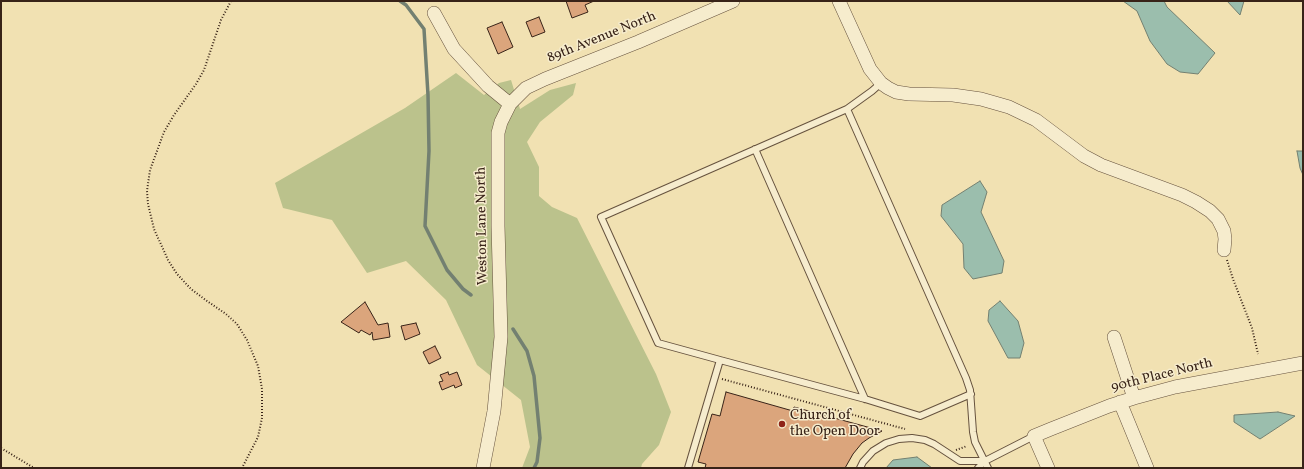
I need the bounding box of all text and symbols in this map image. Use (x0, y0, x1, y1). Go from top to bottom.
street label: 89th Avenue North (545, 8, 659, 68)
street label: Weston Lane North (474, 167, 492, 285)
street label: 90th Place North (1110, 355, 1214, 397)
place label: Church of the Open Door (790, 408, 880, 440)
marker: Church of the Open Door (777, 419, 787, 429)

